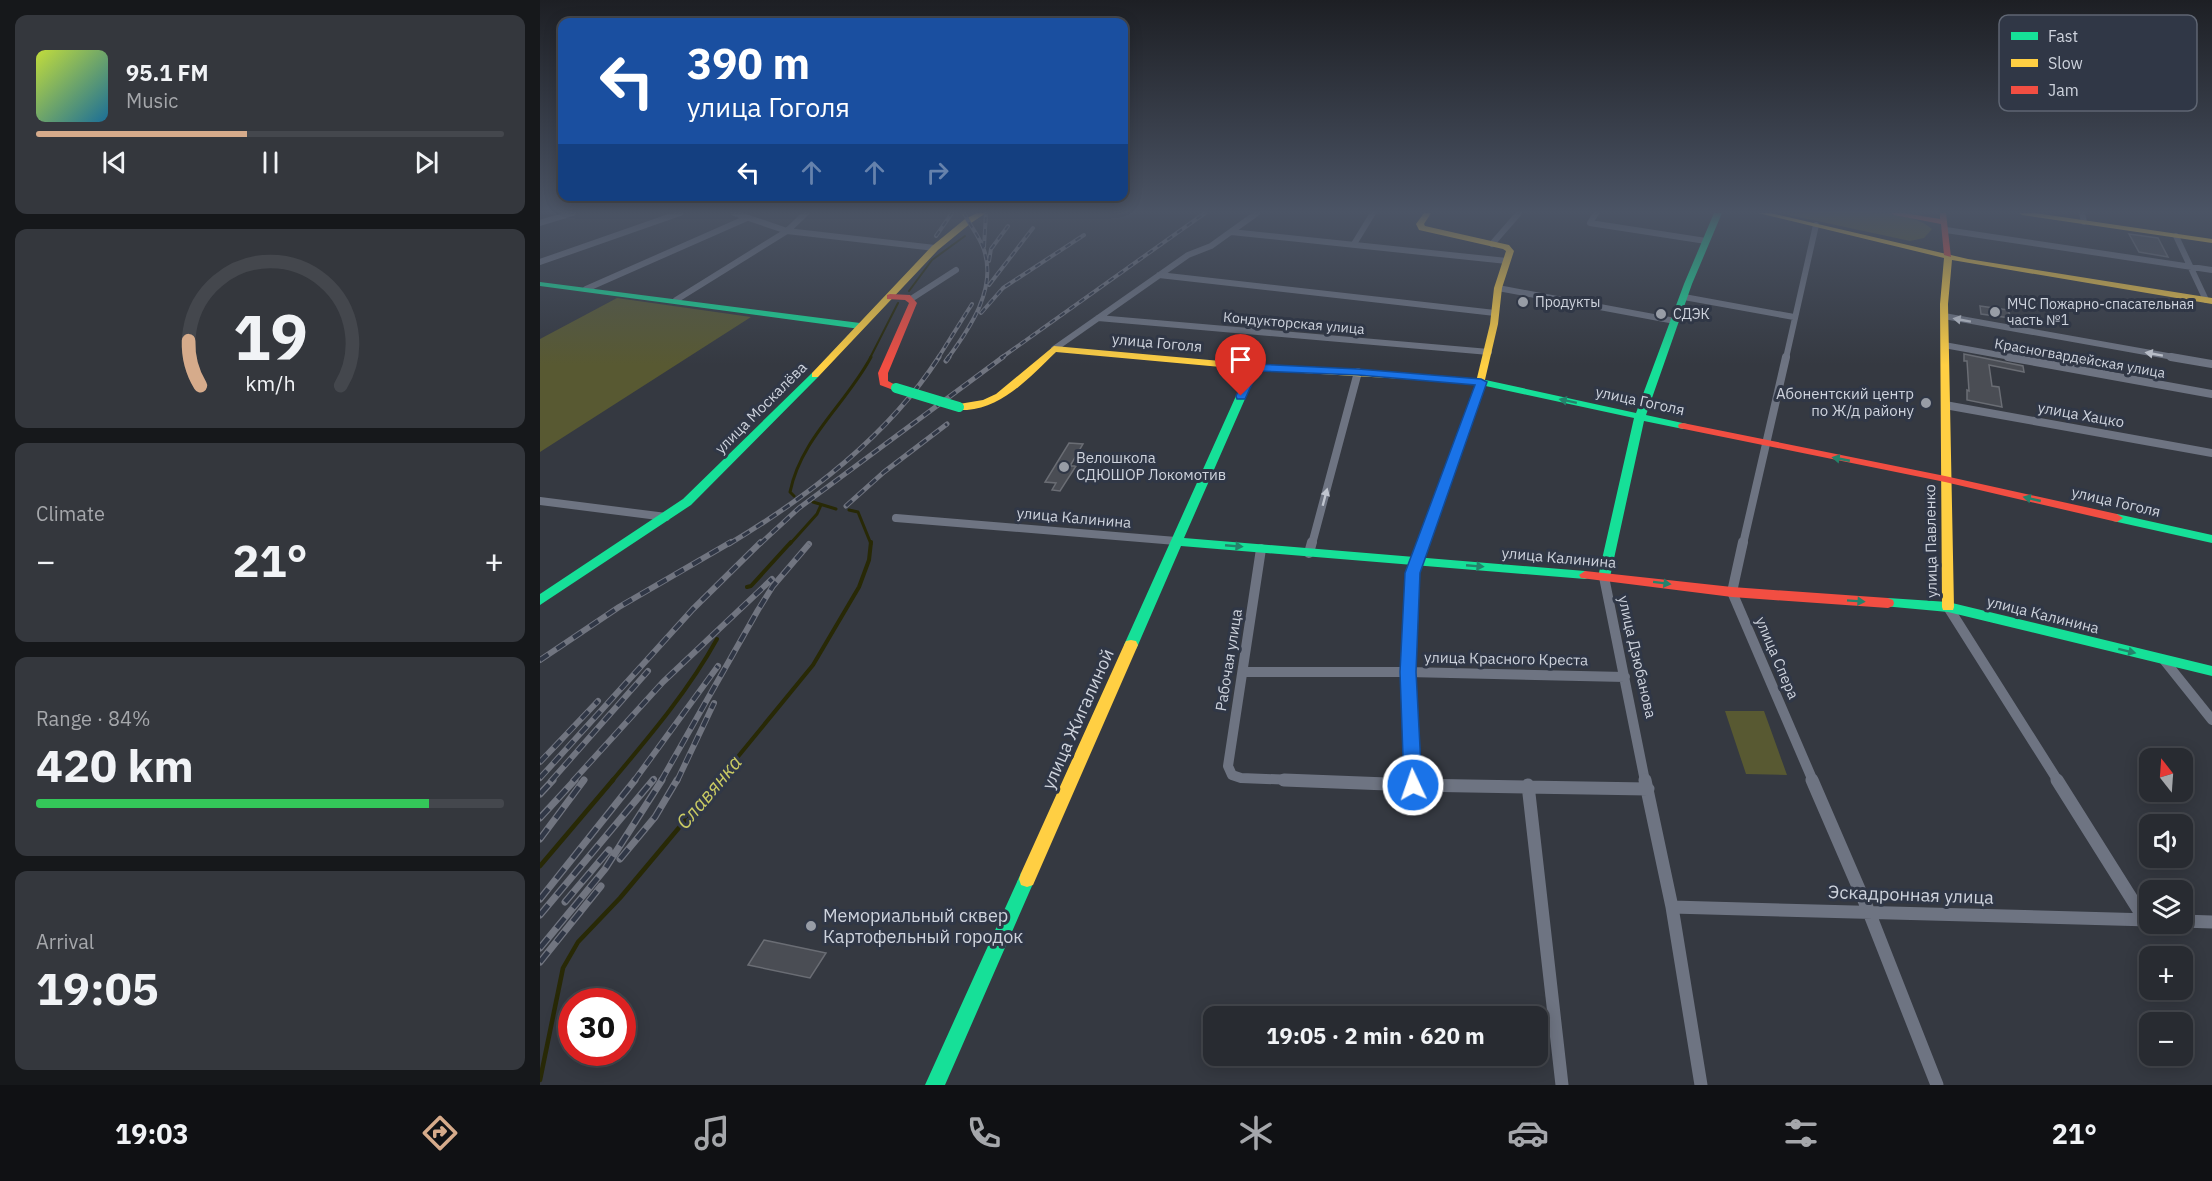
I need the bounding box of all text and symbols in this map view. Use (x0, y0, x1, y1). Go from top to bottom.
legend (1999, 15, 2197, 111)
text: Fast (2048, 26, 2078, 46)
text: 390 m (687, 36, 810, 91)
icon: left (588, 42, 666, 120)
text: Slow (2048, 53, 2083, 73)
text: 95.1 FM (126, 58, 209, 87)
text: Jam (2048, 80, 2079, 100)
text: Music (126, 87, 178, 114)
text: улица Гоголя (687, 89, 850, 124)
icon: previous (98, 146, 131, 179)
icon: pause (254, 146, 287, 179)
icon: next (410, 146, 443, 179)
icon: left (732, 156, 765, 189)
icon: ahead (795, 156, 828, 189)
icon: ahead (858, 156, 891, 189)
icon: right (921, 156, 954, 189)
place label: Продукты (1535, 293, 1600, 311)
marker: Продукты (1516, 295, 1530, 309)
place label: МЧС Пожарно-спасательная часть №1 (2007, 295, 2194, 329)
text: 19 (233, 296, 307, 377)
place label: СДЭК (1673, 305, 1710, 323)
marker: МЧС Пожарно-спасательная часть №1 (1988, 305, 2002, 319)
marker: СДЭК (1654, 307, 1668, 321)
street label: Кондукторская улица (1222, 308, 1366, 338)
one-way arrow (1953, 315, 1972, 324)
street label: улица Гоголя (1111, 329, 1203, 356)
pin (1215, 334, 1266, 396)
street label: Красногвардейская улица (1993, 334, 2167, 382)
icon: arrive (1224, 343, 1257, 376)
one-way arrow (2145, 349, 2164, 358)
street label: улица Москалёва (711, 358, 811, 458)
text: km/h (245, 369, 295, 397)
street label: улица Гоголя (1594, 382, 1686, 419)
place label: Абонентский центр по Ж/д району (1776, 384, 1915, 420)
one-way arrow (1559, 395, 1577, 405)
marker: Абонентский центр по Ж/д району (1919, 396, 1933, 410)
street label: улица Хацко (2036, 398, 2126, 431)
place label: Велошкола СДЮШОР Локомотив (1076, 448, 1226, 484)
one-way arrow (1831, 454, 1850, 463)
marker: Велошкола СДЮШОР Локомотив (1057, 460, 1071, 474)
street label: улица Гоголя (2070, 482, 2162, 521)
street label: улица Павленко (1920, 484, 1941, 598)
one-way arrow (1320, 488, 1330, 506)
one-way arrow (2023, 493, 2041, 503)
text: Climate (36, 500, 105, 527)
street label: улица Калинина (1016, 503, 1132, 532)
text: 21° (232, 531, 308, 589)
text: − (36, 539, 56, 582)
text: + (484, 539, 504, 582)
one-way arrow (1224, 542, 1243, 551)
street label: улица Калинина (1501, 543, 1617, 572)
one-way arrow (1465, 561, 1484, 571)
one-way arrow (1653, 579, 1672, 588)
street label: улица Калинина (1985, 591, 2101, 638)
street label: улица Дзюбанова (1614, 594, 1661, 720)
one-way arrow (1847, 596, 1866, 606)
street label: Рабочая улица (1211, 608, 1246, 712)
street label: улица Спера (1752, 614, 1803, 702)
street label: улица Жигалиной (1036, 645, 1119, 793)
one-way arrow (2118, 646, 2136, 656)
street label: улица Красного Креста (1424, 648, 1588, 669)
text: Range · 84% (36, 705, 151, 732)
text: 420 km (36, 736, 194, 794)
north arrow (2139, 748, 2193, 802)
map controls (2139, 748, 2193, 1066)
water label: Славянка (670, 749, 748, 834)
position arrow (1381, 753, 1445, 817)
button: sound (2139, 814, 2193, 868)
street label: Эскадронная улица (1828, 880, 1995, 909)
button: layers (2139, 880, 2193, 934)
place label: Мемориальный сквер Картофельный городок (823, 904, 1023, 948)
marker: Мемориальный сквер Картофельный городок (804, 919, 818, 933)
text: Arrival (36, 928, 94, 955)
button: + (2139, 946, 2193, 1000)
text: 19:05 (36, 959, 159, 1017)
speed limit sign: 30 (558, 988, 636, 1066)
button: − (2139, 1012, 2193, 1066)
text: 19:05 · 2 min · 620 m (1266, 1021, 1485, 1050)
icon: directions (419, 1112, 461, 1154)
icon: music (691, 1112, 733, 1154)
icon: phone (963, 1112, 1005, 1154)
icon: climate (1235, 1112, 1277, 1154)
icon: car (1507, 1112, 1549, 1154)
icon: filters (1780, 1112, 1822, 1154)
text: 19:03 (115, 1116, 189, 1151)
text: 21° (2052, 1116, 2097, 1151)

